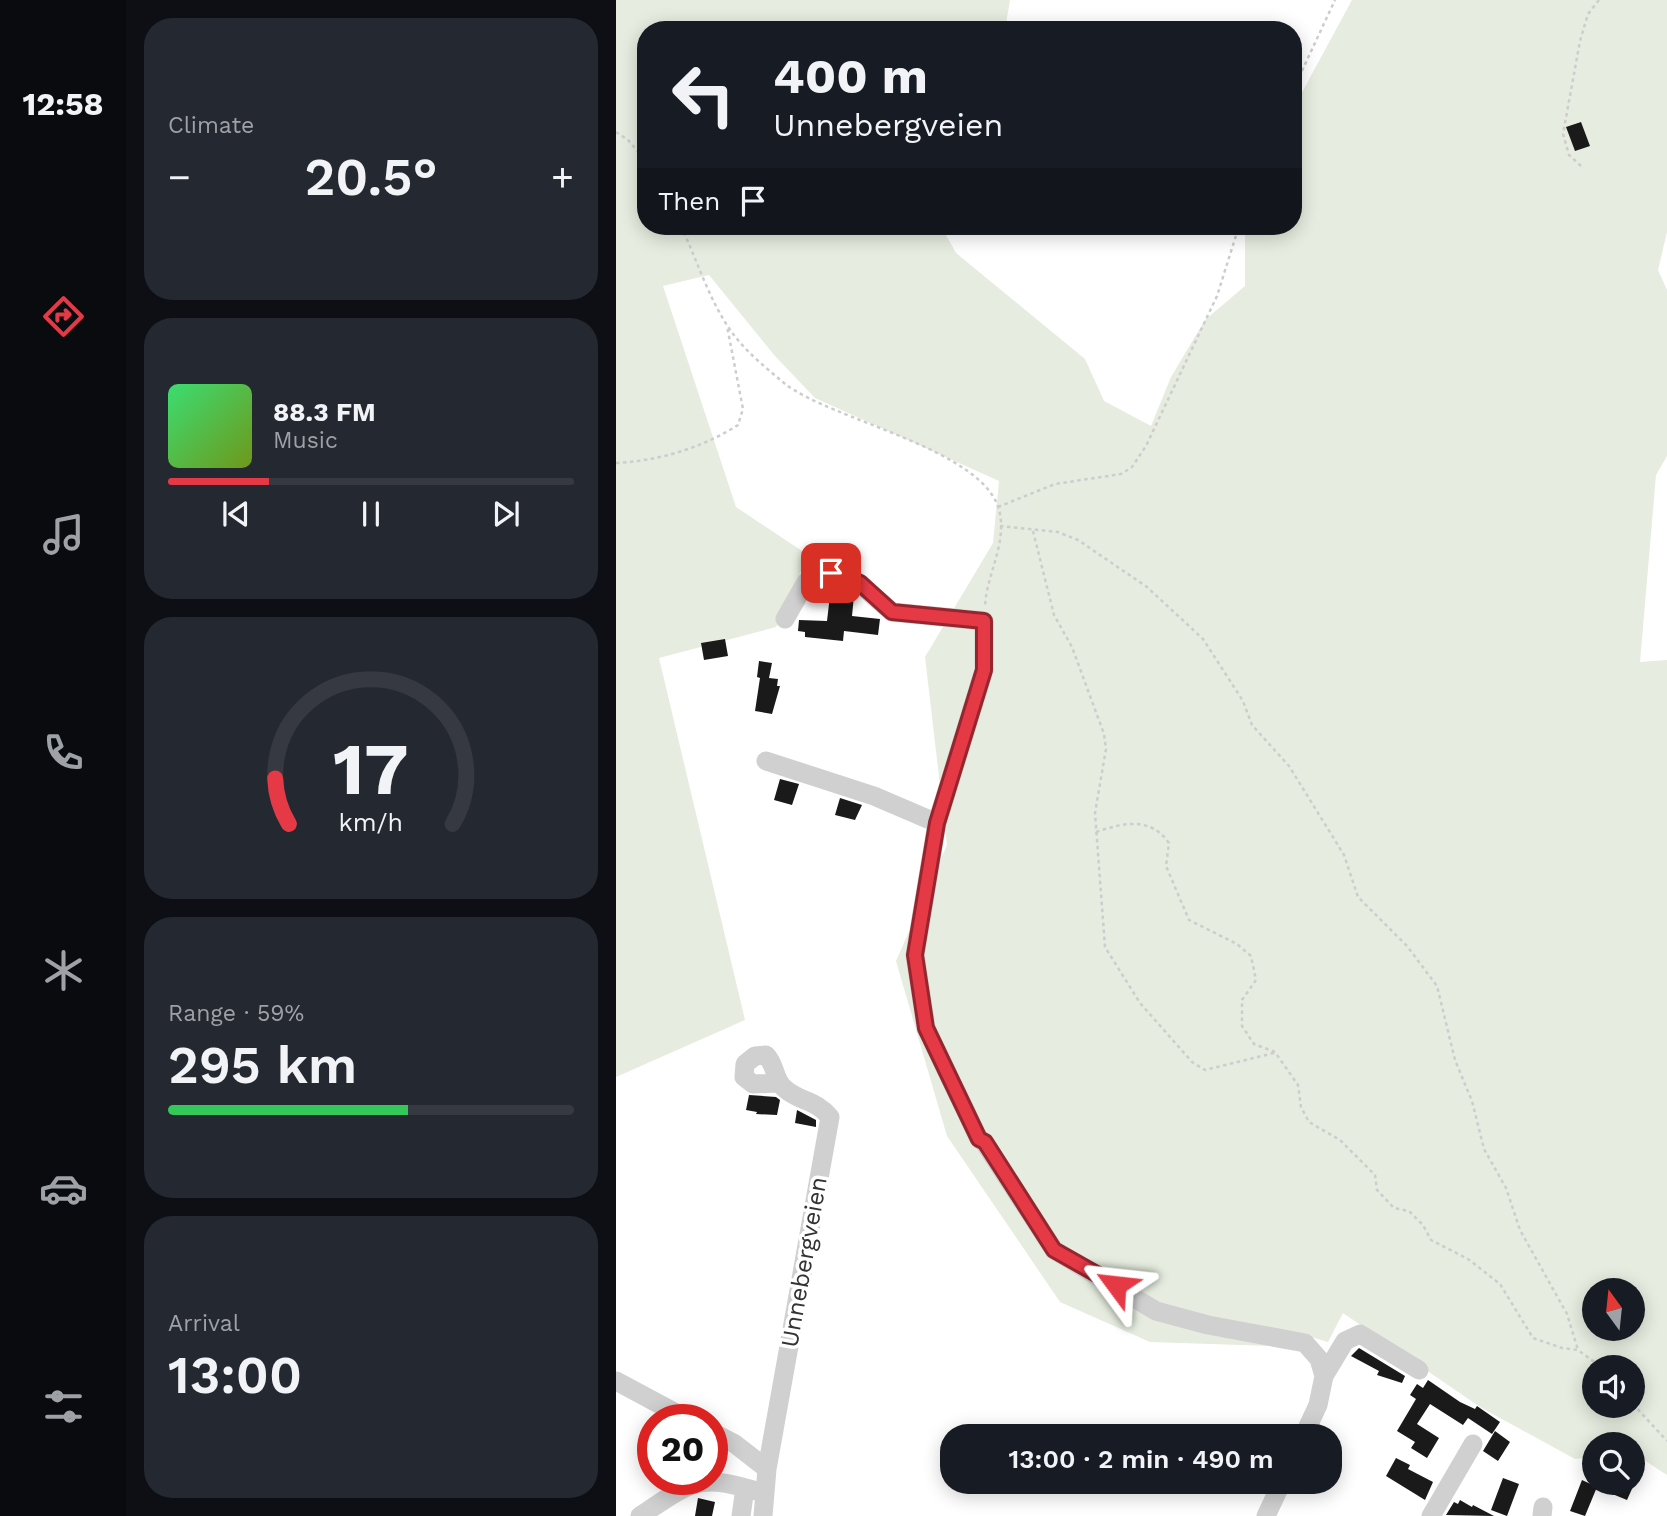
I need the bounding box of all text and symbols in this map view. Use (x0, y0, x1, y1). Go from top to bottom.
text: 400 m (773, 47, 928, 105)
icon: left (658, 49, 749, 140)
text: 12:58 (22, 85, 104, 123)
text: Unnebergveien (773, 106, 1003, 144)
text: Climate (168, 112, 254, 139)
text: 20.5° (305, 147, 437, 208)
text: − (168, 155, 191, 199)
text: + (551, 155, 574, 199)
icon: arrive (734, 182, 772, 220)
text: Then (658, 186, 720, 216)
icon: directions (39, 292, 88, 341)
text: 88.3 FM (273, 397, 376, 427)
text: Music (273, 427, 338, 454)
icon: previous (217, 495, 255, 533)
icon: pause (352, 495, 390, 533)
icon: next (487, 495, 525, 533)
icon: music (39, 510, 88, 559)
pin (801, 543, 861, 603)
icon: arrive (812, 554, 850, 592)
text: 17 (333, 726, 409, 812)
icon: phone (39, 728, 88, 777)
text: km/h (339, 808, 403, 837)
icon: climate (39, 946, 88, 995)
text: Range · 59% (168, 1000, 304, 1027)
text: 295 km (168, 1035, 357, 1096)
icon: car (39, 1164, 88, 1213)
street label: Unnebergveien (775, 1175, 833, 1349)
position arrow (1079, 1248, 1153, 1322)
north arrow (1582, 1278, 1645, 1340)
map controls (1582, 1278, 1645, 1495)
text: Arrival (168, 1310, 240, 1337)
text: 13:00 (168, 1345, 302, 1406)
button: sound (1582, 1355, 1645, 1418)
icon: filters (39, 1382, 88, 1431)
speed limit sign: 20 (637, 1404, 728, 1495)
button: search (1582, 1432, 1645, 1495)
text: 13:00 · 2 min · 490 m (1008, 1444, 1274, 1474)

